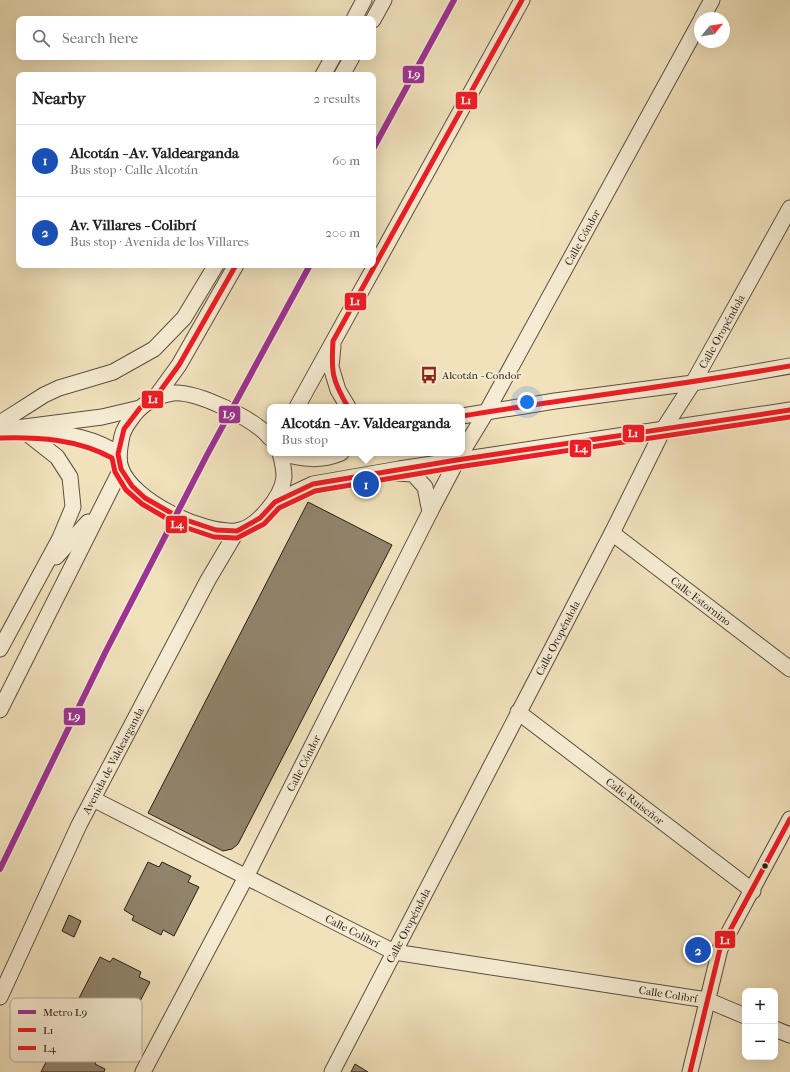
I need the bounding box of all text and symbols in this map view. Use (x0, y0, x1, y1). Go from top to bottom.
north arrow (694, 12, 730, 48)
search box (16, 16, 376, 60)
icon: search (30, 27, 52, 49)
text: Search here (62, 29, 138, 47)
line badge: L9 (402, 65, 425, 84)
text: L9 (408, 68, 420, 81)
text: Nearby (32, 88, 86, 108)
text: 2 results (314, 91, 360, 106)
line badge: L1 (455, 91, 478, 110)
text: L1 (461, 94, 471, 107)
text: Alcotán - Av. Valdearganda (70, 144, 239, 162)
text: 1 (43, 153, 47, 168)
text: 60 m (332, 153, 360, 168)
text: Bus stop · Calle Alcotán (70, 162, 198, 177)
street label: Calle Cóndor (562, 207, 603, 268)
text: Av. Villares - Colibrí (70, 216, 196, 234)
text: 2 (42, 225, 48, 240)
text: 200 m (325, 225, 360, 240)
text: Bus stop · Avenida de los Villares (70, 234, 249, 249)
street label: Calle Oropéndola (696, 291, 748, 371)
line badge: L1 (344, 292, 367, 311)
text: L1 (350, 295, 360, 308)
bus stop icon: Alcotán - Condor (419, 365, 439, 385)
place label: Alcotán - Condor (441, 369, 521, 382)
line badge: L1 (141, 390, 164, 409)
your location (517, 392, 537, 412)
text: L1 (148, 393, 158, 406)
popup (267, 404, 465, 456)
line badge: L9 (218, 405, 241, 424)
text: L9 (223, 408, 235, 421)
text: Alcotán - Av. Valdearganda (281, 414, 451, 432)
line badge: L1 (622, 424, 645, 443)
text: L1 (628, 427, 638, 440)
text: Bus stop (281, 432, 328, 447)
line badge: L4 (569, 439, 592, 458)
text: L4 (574, 442, 588, 455)
pin: 1 (353, 469, 379, 499)
line badge: L4 (165, 515, 188, 534)
text: L4 (170, 518, 184, 531)
street label: Calle Estornino (668, 574, 734, 629)
street label: Calle Oropéndola (533, 598, 583, 678)
street label: Avenida de Valdearganda (79, 704, 147, 817)
line badge: L9 (63, 707, 86, 726)
text: L9 (68, 710, 80, 723)
street label: Calle Cóndor (284, 732, 323, 794)
street label: Calle Ruiseñor (603, 775, 667, 828)
unlabelled marker (760, 861, 770, 871)
street label: Calle Oropéndola (383, 885, 433, 965)
street label: Calle Colibrí (323, 912, 382, 950)
line badge: L1 (714, 930, 736, 949)
text: L1 (720, 934, 730, 947)
pin: 2 (685, 935, 711, 965)
street label: Calle Colibrí (638, 983, 699, 1005)
map controls (742, 988, 778, 1060)
button: + (742, 988, 778, 1024)
legend (10, 998, 142, 1062)
text: Metro L9 (43, 1006, 87, 1019)
text: L1 (43, 1024, 54, 1037)
button: − (742, 1024, 778, 1060)
text: L4 (43, 1042, 57, 1055)

